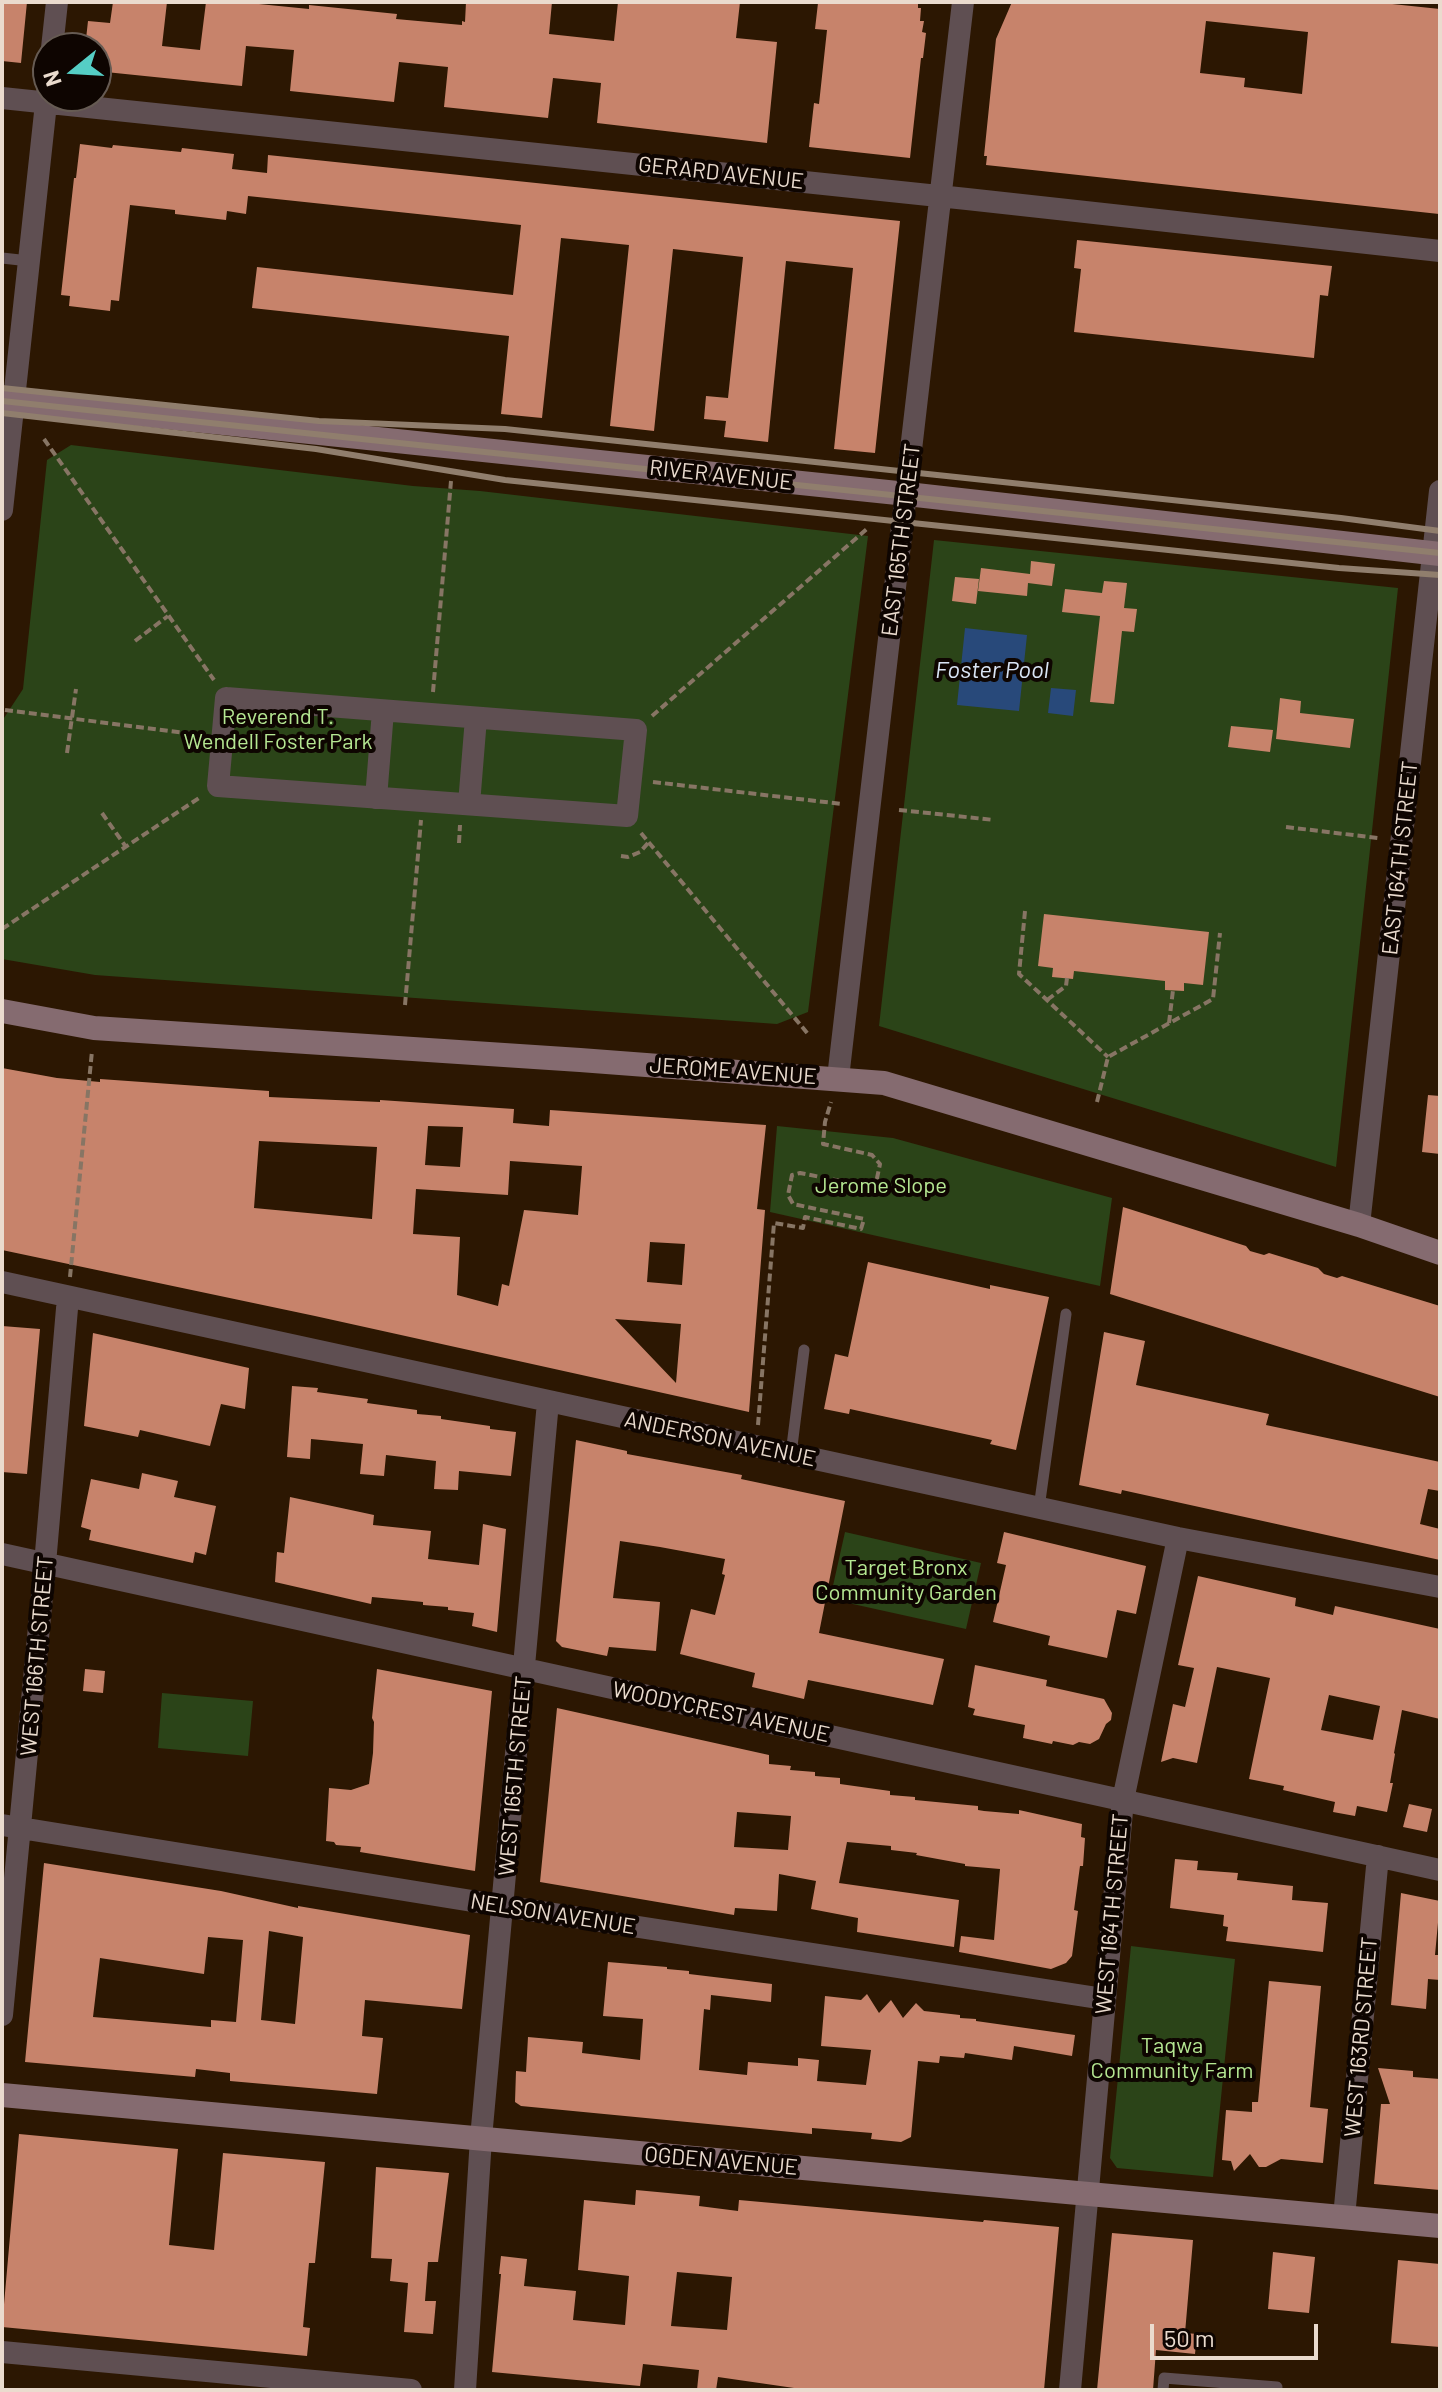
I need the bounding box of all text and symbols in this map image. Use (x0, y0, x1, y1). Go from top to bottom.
north arrow (32, 32, 112, 112)
text: N (36, 68, 66, 90)
street label: GERARD AVENUE (637, 151, 805, 195)
street label: EAST 165TH STREET (876, 442, 926, 638)
street label: RIVER AVENUE (648, 454, 794, 496)
water label: Foster Pool (935, 656, 1049, 684)
park label: Reverend T. Wendell Foster Park (183, 704, 373, 756)
street label: EAST 164TH STREET (1377, 760, 1423, 956)
street label: JEROME AVENUE (649, 1052, 817, 1090)
park label: Jerome Slope (815, 1173, 947, 1199)
street label: ANDERSON AVENUE (622, 1406, 818, 1472)
street label: WEST 166TH STREET (15, 1555, 59, 1757)
park label: Target Bronx Community Garden (815, 1555, 997, 1606)
street label: WEST 165TH STREET (493, 1675, 537, 1877)
street label: WOODYCREST AVENUE (610, 1676, 832, 1748)
street label: WEST 164TH STREET (1090, 1812, 1134, 2016)
street label: NELSON AVENUE (469, 1888, 637, 1940)
street label: WEST 163RD STREET (1339, 1936, 1383, 2138)
park label: Taqwa Community Farm (1091, 2033, 1253, 2084)
street label: OGDEN AVENUE (643, 2141, 799, 2181)
scale bar (1154, 2308, 1322, 2358)
text: 50 m (1164, 2323, 1215, 2352)

